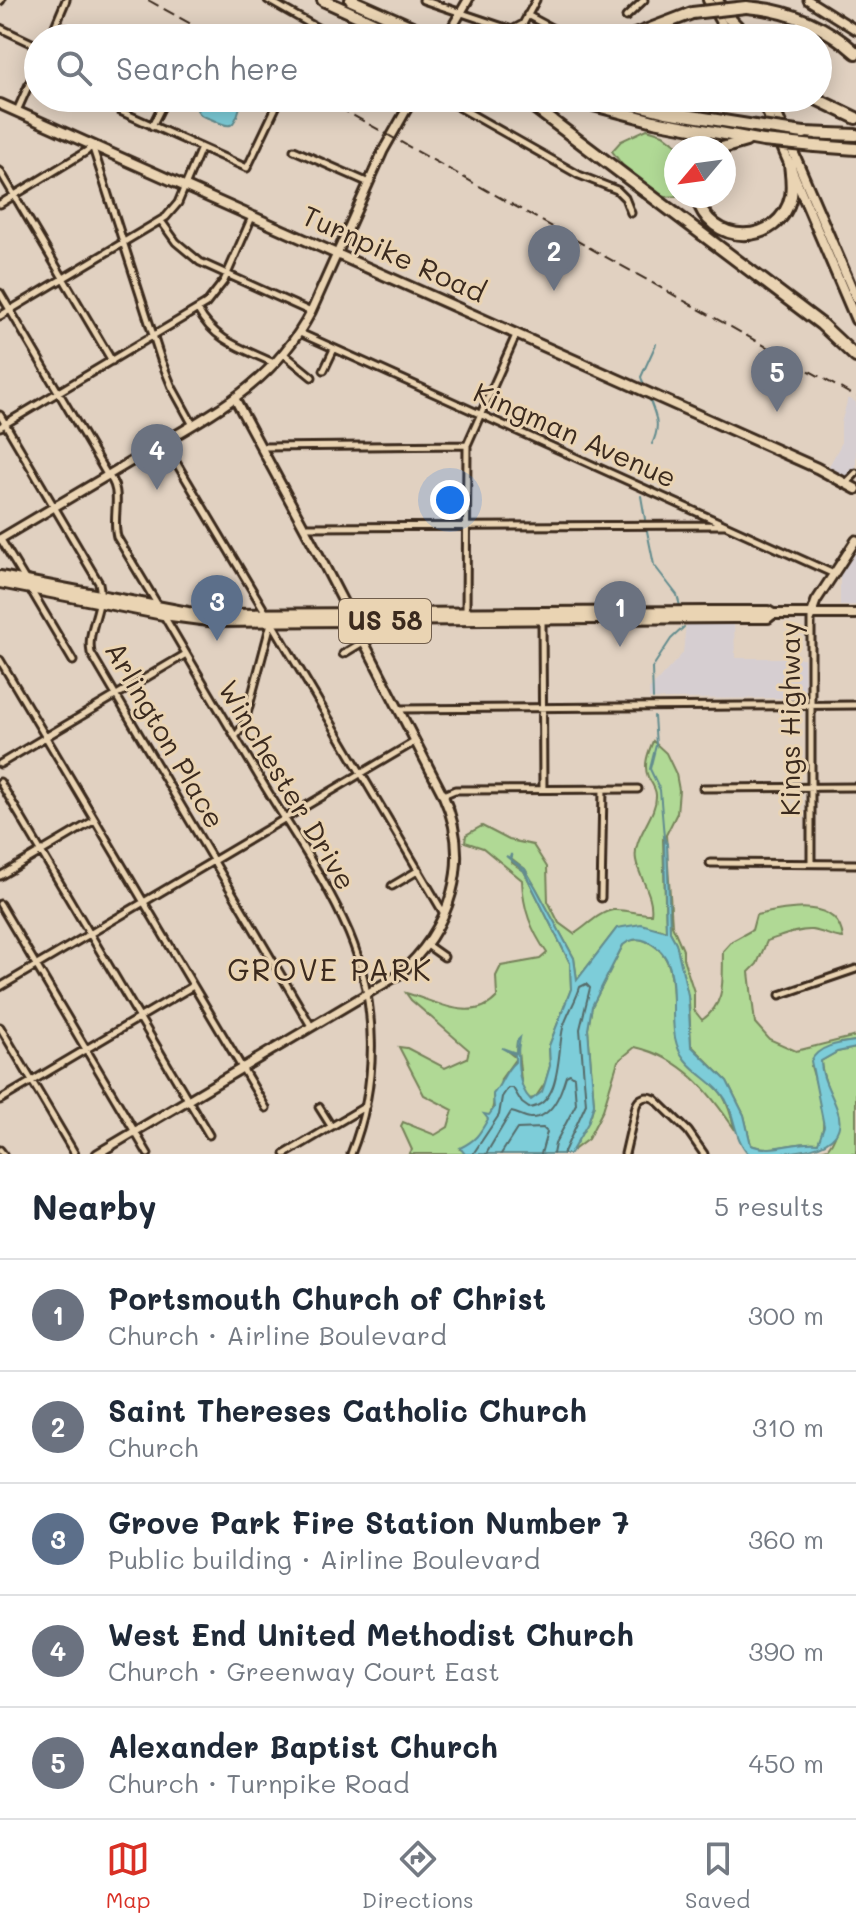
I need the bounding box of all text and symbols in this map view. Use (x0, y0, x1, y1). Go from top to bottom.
search box (24, 24, 832, 112)
icon: search (52, 46, 96, 90)
text: Search here (116, 48, 299, 88)
north arrow (664, 136, 736, 208)
street label: Turnpike Road (297, 197, 492, 310)
pin: 2 (528, 225, 580, 291)
pin: 5 (751, 346, 803, 412)
street label: Kingman Avenue (468, 373, 683, 495)
pin: 4 (131, 424, 183, 490)
your location (430, 480, 470, 520)
pin: 3 (191, 575, 243, 641)
pin: 1 (594, 581, 646, 647)
road number: US 58 (339, 599, 431, 643)
street label: Kings Highway (771, 622, 807, 816)
street label: Arlington Place (98, 635, 234, 834)
street label: Winchester Drive (211, 673, 365, 896)
district label: GROVE PARK (227, 949, 433, 989)
text: Nearby (32, 1184, 157, 1229)
text: 5 results (714, 1189, 824, 1223)
text: Portsmouth Church of Christ (108, 1278, 546, 1318)
text: 1 (52, 1298, 64, 1332)
text: 300 m (748, 1298, 824, 1332)
text: Church · Airline Boulevard (108, 1318, 447, 1352)
text: Saint Thereses Catholic Church (108, 1390, 587, 1430)
text: 2 (51, 1410, 65, 1444)
text: 310 m (752, 1410, 824, 1444)
text: Church (108, 1430, 198, 1464)
text: Grove Park Fire Station Number 7 (108, 1502, 629, 1542)
text: 3 (50, 1522, 66, 1556)
text: 360 m (748, 1522, 824, 1556)
text: Public building · Airline Boulevard (108, 1542, 540, 1576)
text: West End United Methodist Church (108, 1614, 634, 1654)
text: 4 (50, 1634, 66, 1668)
text: 390 m (748, 1634, 824, 1668)
text: Church · Greenway Court East (108, 1654, 500, 1688)
text: Alexander Baptist Church (108, 1726, 498, 1766)
text: 5 (50, 1746, 66, 1780)
text: 450 m (748, 1746, 824, 1780)
text: Church · Turnpike Road (108, 1766, 410, 1800)
tab: Map (106, 1837, 151, 1914)
tab: Directions (362, 1837, 474, 1914)
tab: Saved (685, 1837, 750, 1914)

